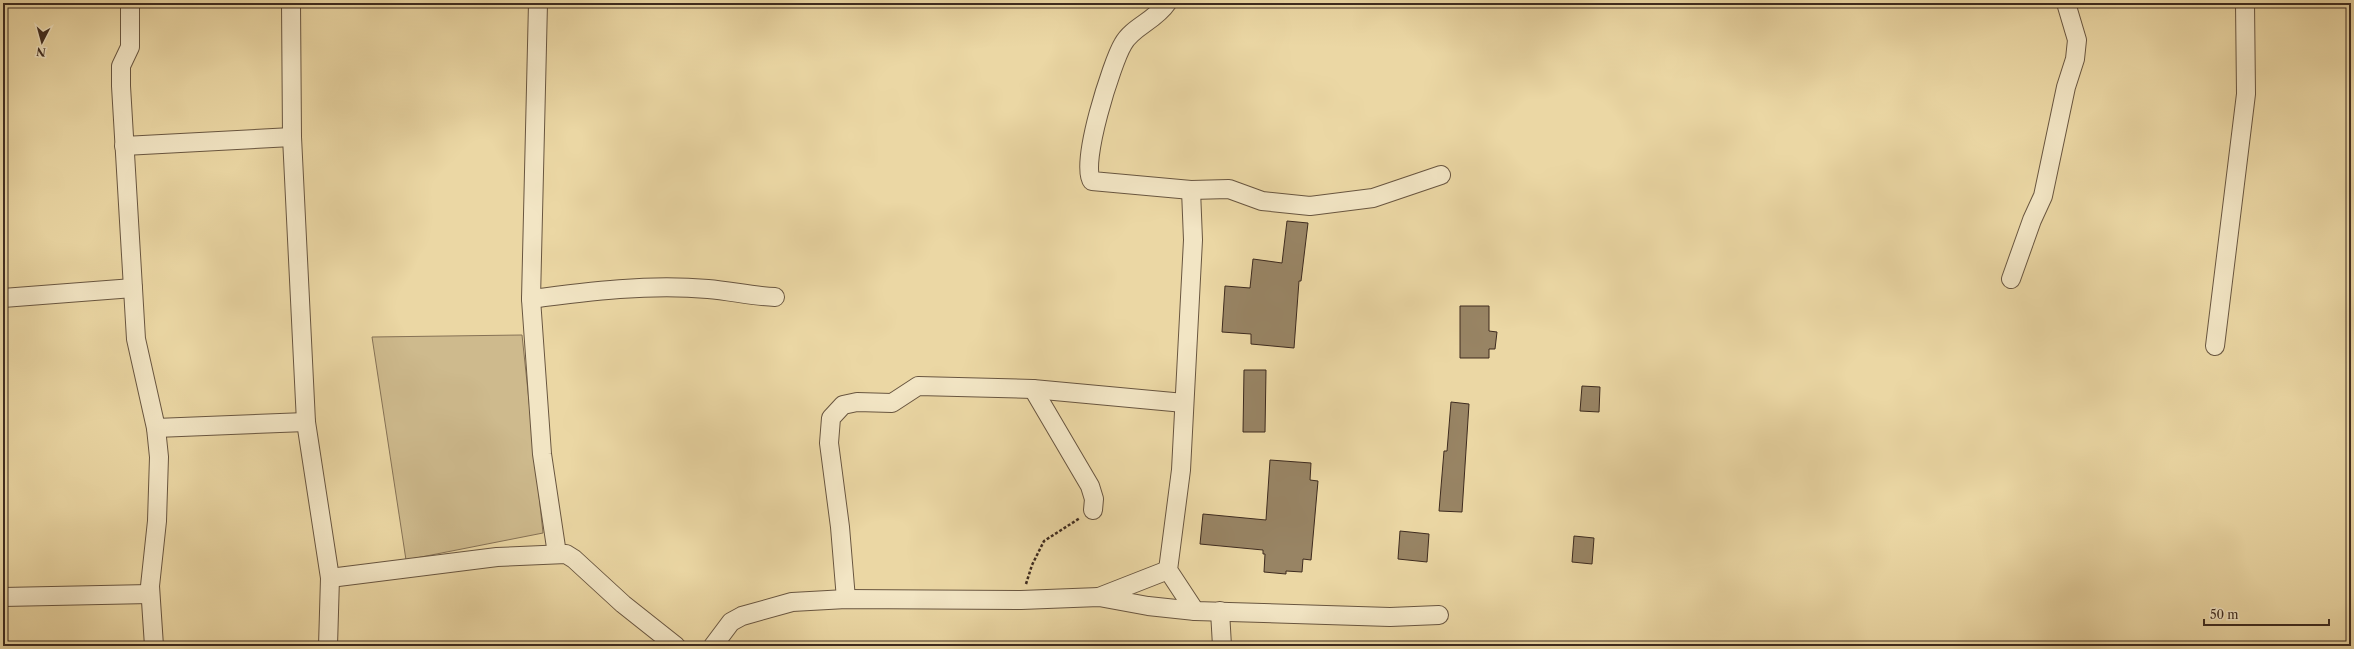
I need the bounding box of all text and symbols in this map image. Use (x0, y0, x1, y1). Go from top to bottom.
north arrow (22, 22, 62, 62)
text: N (35, 44, 46, 59)
scale bar (2204, 601, 2329, 627)
text: 50 m (2210, 607, 2239, 622)

